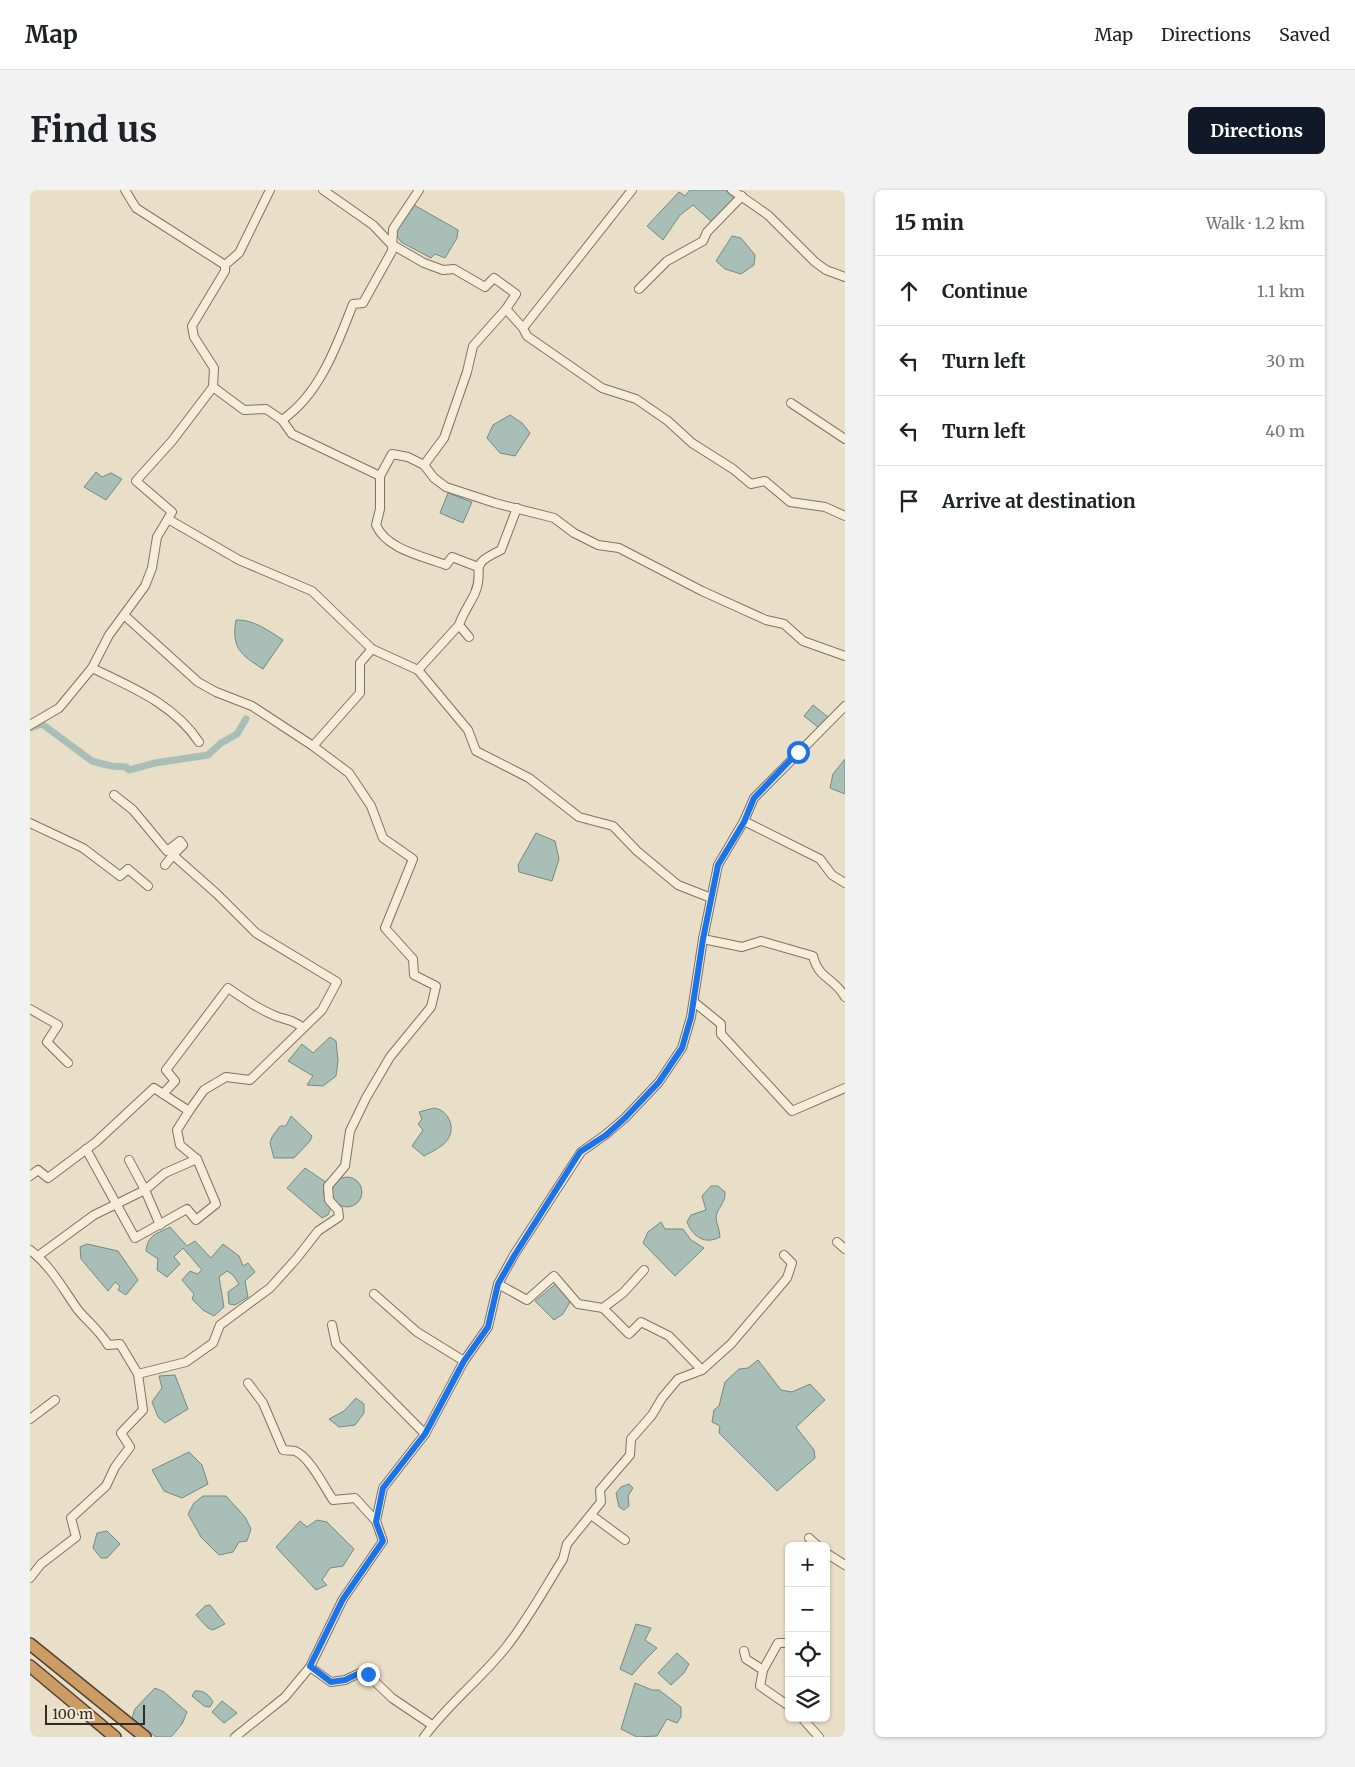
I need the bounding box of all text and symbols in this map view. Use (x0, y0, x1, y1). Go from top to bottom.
text: Map (25, 19, 78, 50)
text: Map (1095, 23, 1133, 46)
text: Directions (1161, 23, 1251, 46)
text: Saved (1279, 23, 1330, 46)
button: Directions (1188, 107, 1325, 154)
text: Find us (30, 108, 157, 152)
text: 15 min (895, 209, 964, 236)
text: Walk · 1.2 km (1206, 213, 1305, 233)
icon: ahead (895, 277, 923, 305)
text: Continue (942, 279, 1028, 303)
text: 1.1 km (1257, 281, 1305, 301)
icon: left (895, 347, 923, 375)
text: Turn left (942, 349, 1026, 373)
text: 30 m (1266, 351, 1305, 371)
icon: left (895, 417, 923, 445)
text: Turn left (942, 419, 1026, 443)
text: 40 m (1265, 421, 1305, 441)
icon: arrive (895, 487, 923, 515)
text: Arrive at destination (942, 489, 1136, 513)
route start (787, 741, 810, 764)
map controls (785, 1542, 830, 1722)
button: + (785, 1542, 830, 1587)
button: − (785, 1587, 830, 1632)
button: locate (785, 1632, 830, 1677)
route end (357, 1663, 380, 1686)
button: layers (785, 1677, 830, 1722)
scale bar (45, 1702, 145, 1725)
text: 100 m (52, 1705, 93, 1723)

